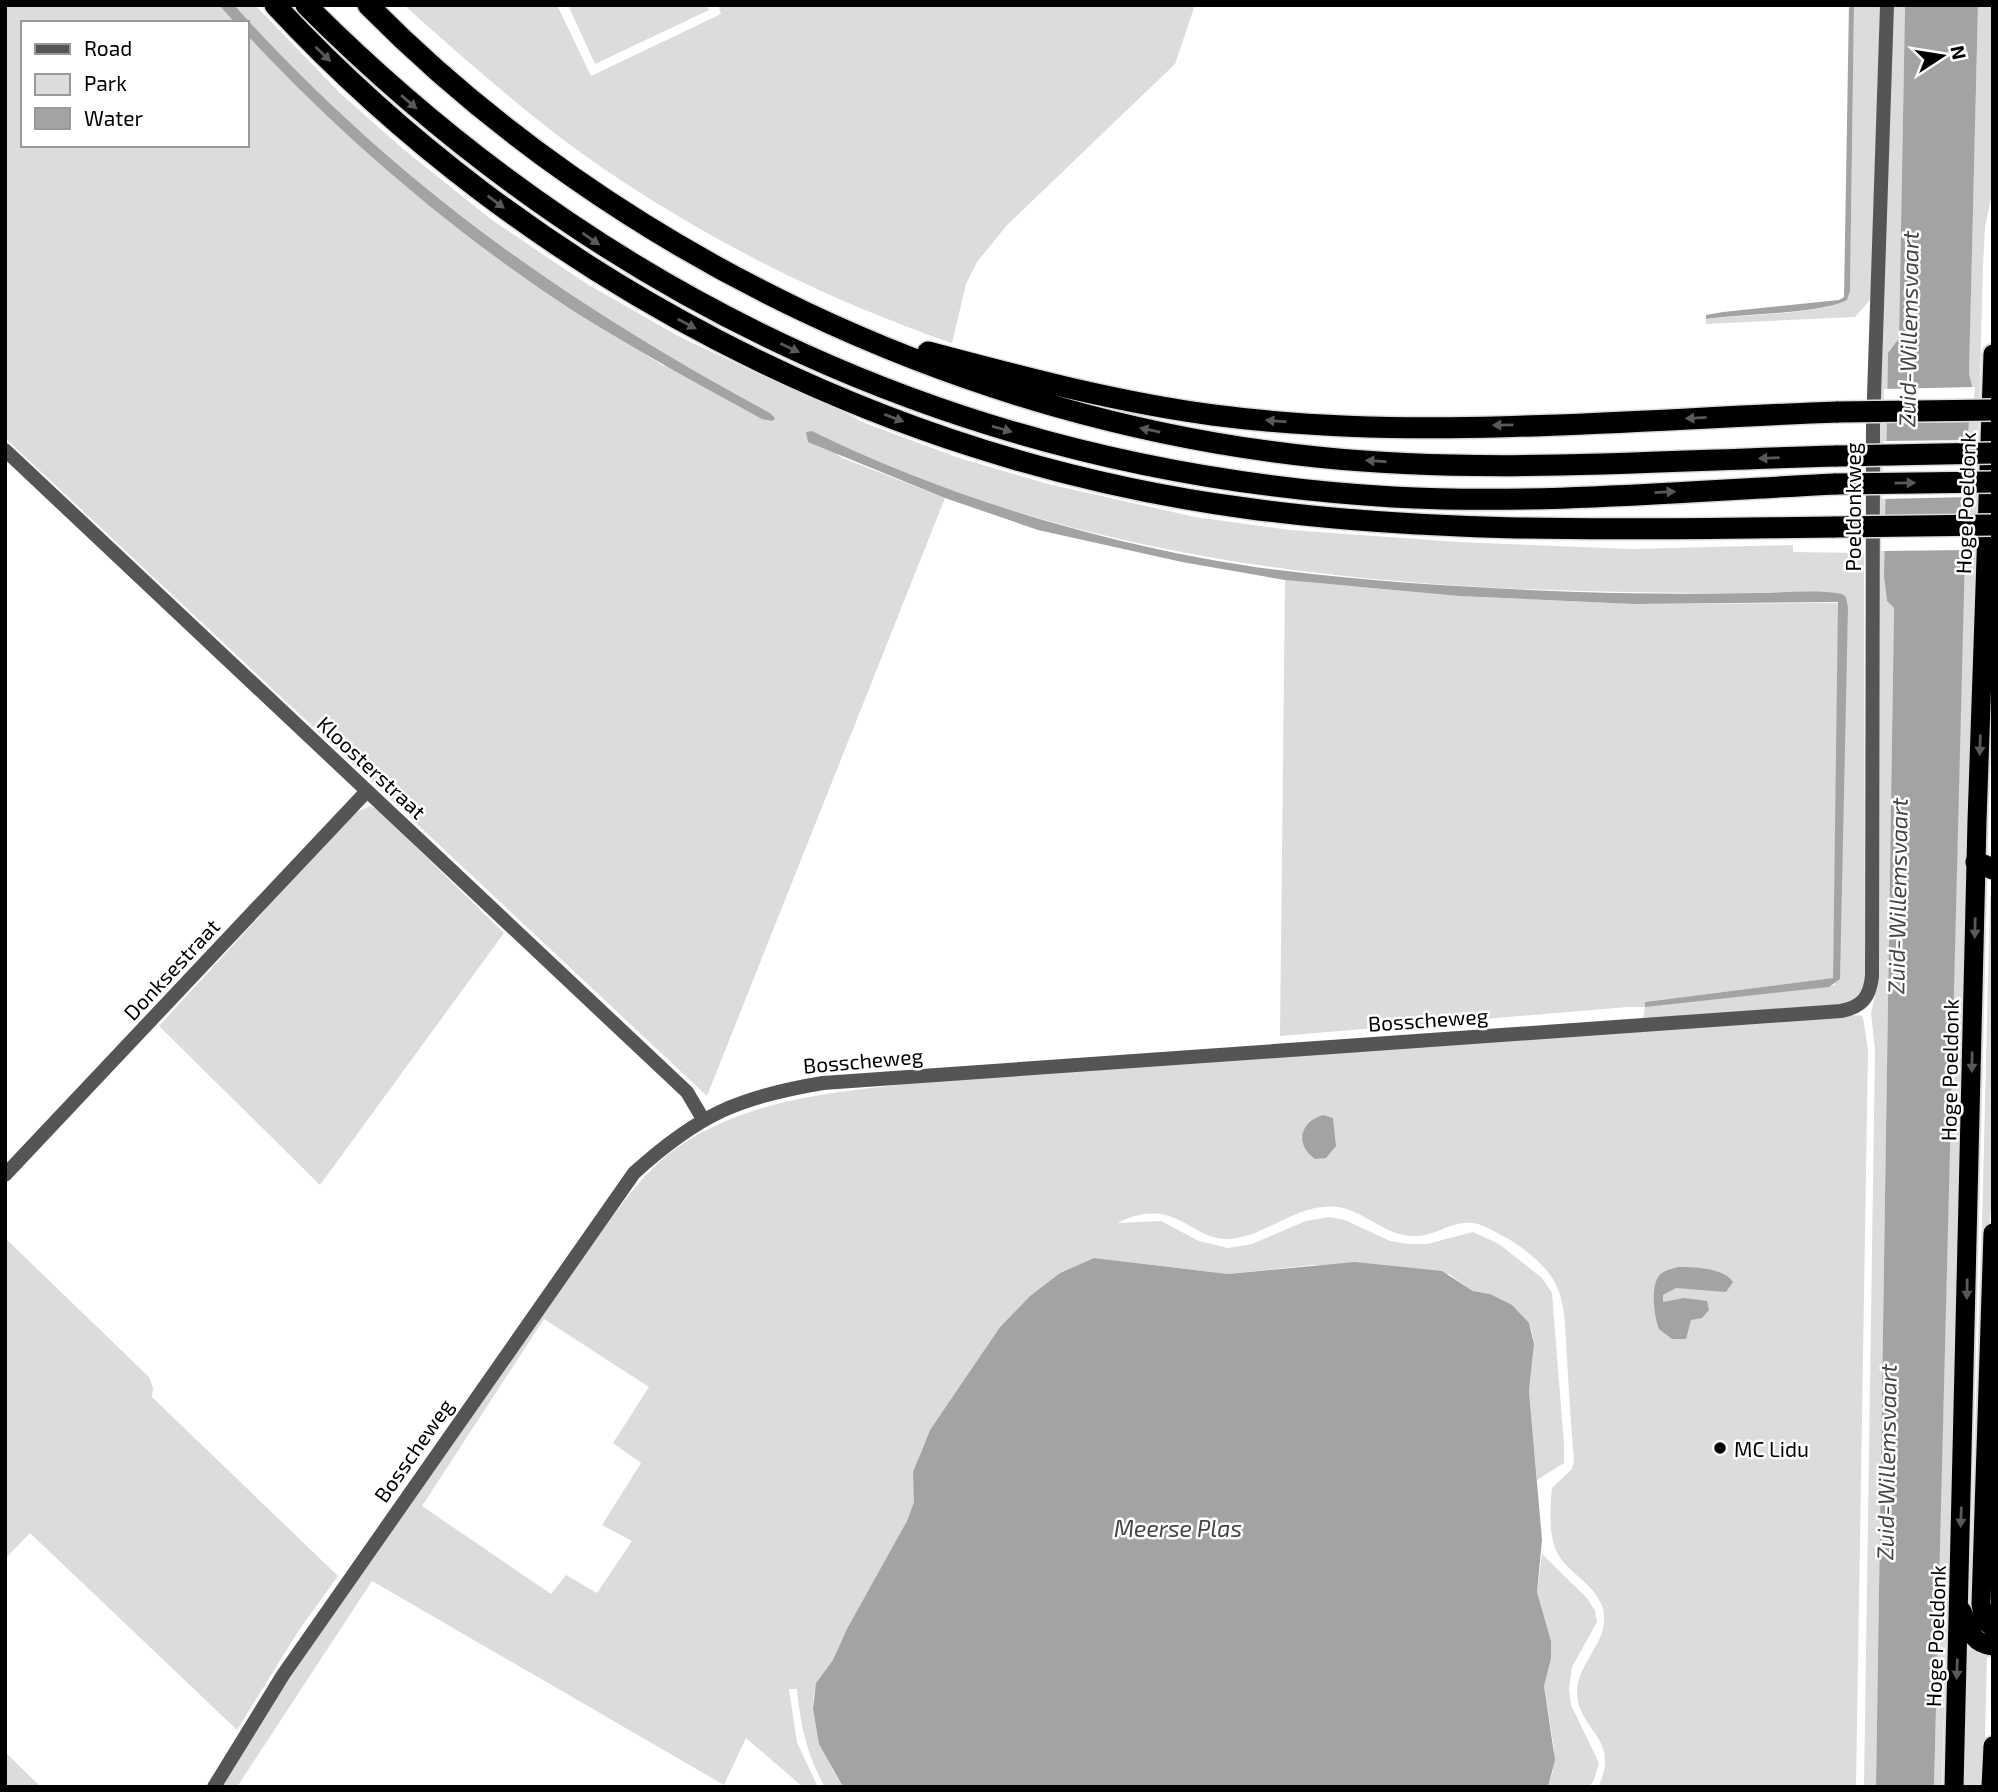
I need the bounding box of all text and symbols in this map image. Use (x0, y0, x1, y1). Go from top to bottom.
legend (21, 21, 248, 147)
north arrow (1907, 21, 1977, 91)
text: Road (84, 35, 132, 60)
text: N (1946, 43, 1972, 61)
one-way arrow (315, 46, 331, 62)
text: Park (84, 70, 127, 95)
one-way arrow (400, 94, 418, 110)
text: Water (84, 105, 143, 130)
one-way arrow (486, 194, 504, 209)
water label: Zuid-Willemsvaart (1892, 230, 1924, 427)
one-way arrow (582, 232, 600, 246)
one-way arrow (678, 317, 698, 329)
one-way arrow (780, 342, 800, 354)
one-way arrow (1685, 412, 1707, 423)
one-way arrow (884, 413, 905, 424)
one-way arrow (1265, 415, 1287, 426)
one-way arrow (1492, 420, 1514, 431)
one-way arrow (992, 424, 1013, 434)
one-way arrow (1139, 424, 1161, 435)
street label: Hoge Poeldonk (1950, 431, 1980, 574)
street label: Poeldonkweg (1840, 442, 1865, 571)
one-way arrow (1757, 452, 1779, 463)
one-way arrow (1364, 455, 1386, 466)
one-way arrow (1894, 477, 1916, 489)
one-way arrow (1654, 487, 1676, 498)
street label: Kloosterstraat (313, 710, 431, 824)
one-way arrow (1974, 734, 1985, 756)
water label: Zuid-Willemsvaart (1881, 797, 1913, 994)
street label: Donksestraat (118, 913, 224, 1025)
one-way arrow (1969, 917, 1981, 939)
street label: Hoge Poeldonk (1935, 998, 1963, 1141)
street label: Bosscheweg (1367, 1002, 1489, 1036)
street label: Bosscheweg (802, 1042, 924, 1078)
one-way arrow (1966, 1051, 1978, 1073)
one-way arrow (1961, 1279, 1973, 1301)
water label: Zuid-Willemsvaart (1870, 1363, 1902, 1560)
street label: Bosscheweg (368, 1393, 458, 1506)
place label: MC Lidu (1734, 1436, 1809, 1461)
marker: MC Lidu (1712, 1440, 1728, 1456)
one-way arrow (1955, 1506, 1967, 1528)
water label: Meerse Plas (1114, 1514, 1242, 1542)
street label: Hoge Poeldonk (1920, 1564, 1950, 1707)
one-way arrow (1951, 1658, 1962, 1680)

